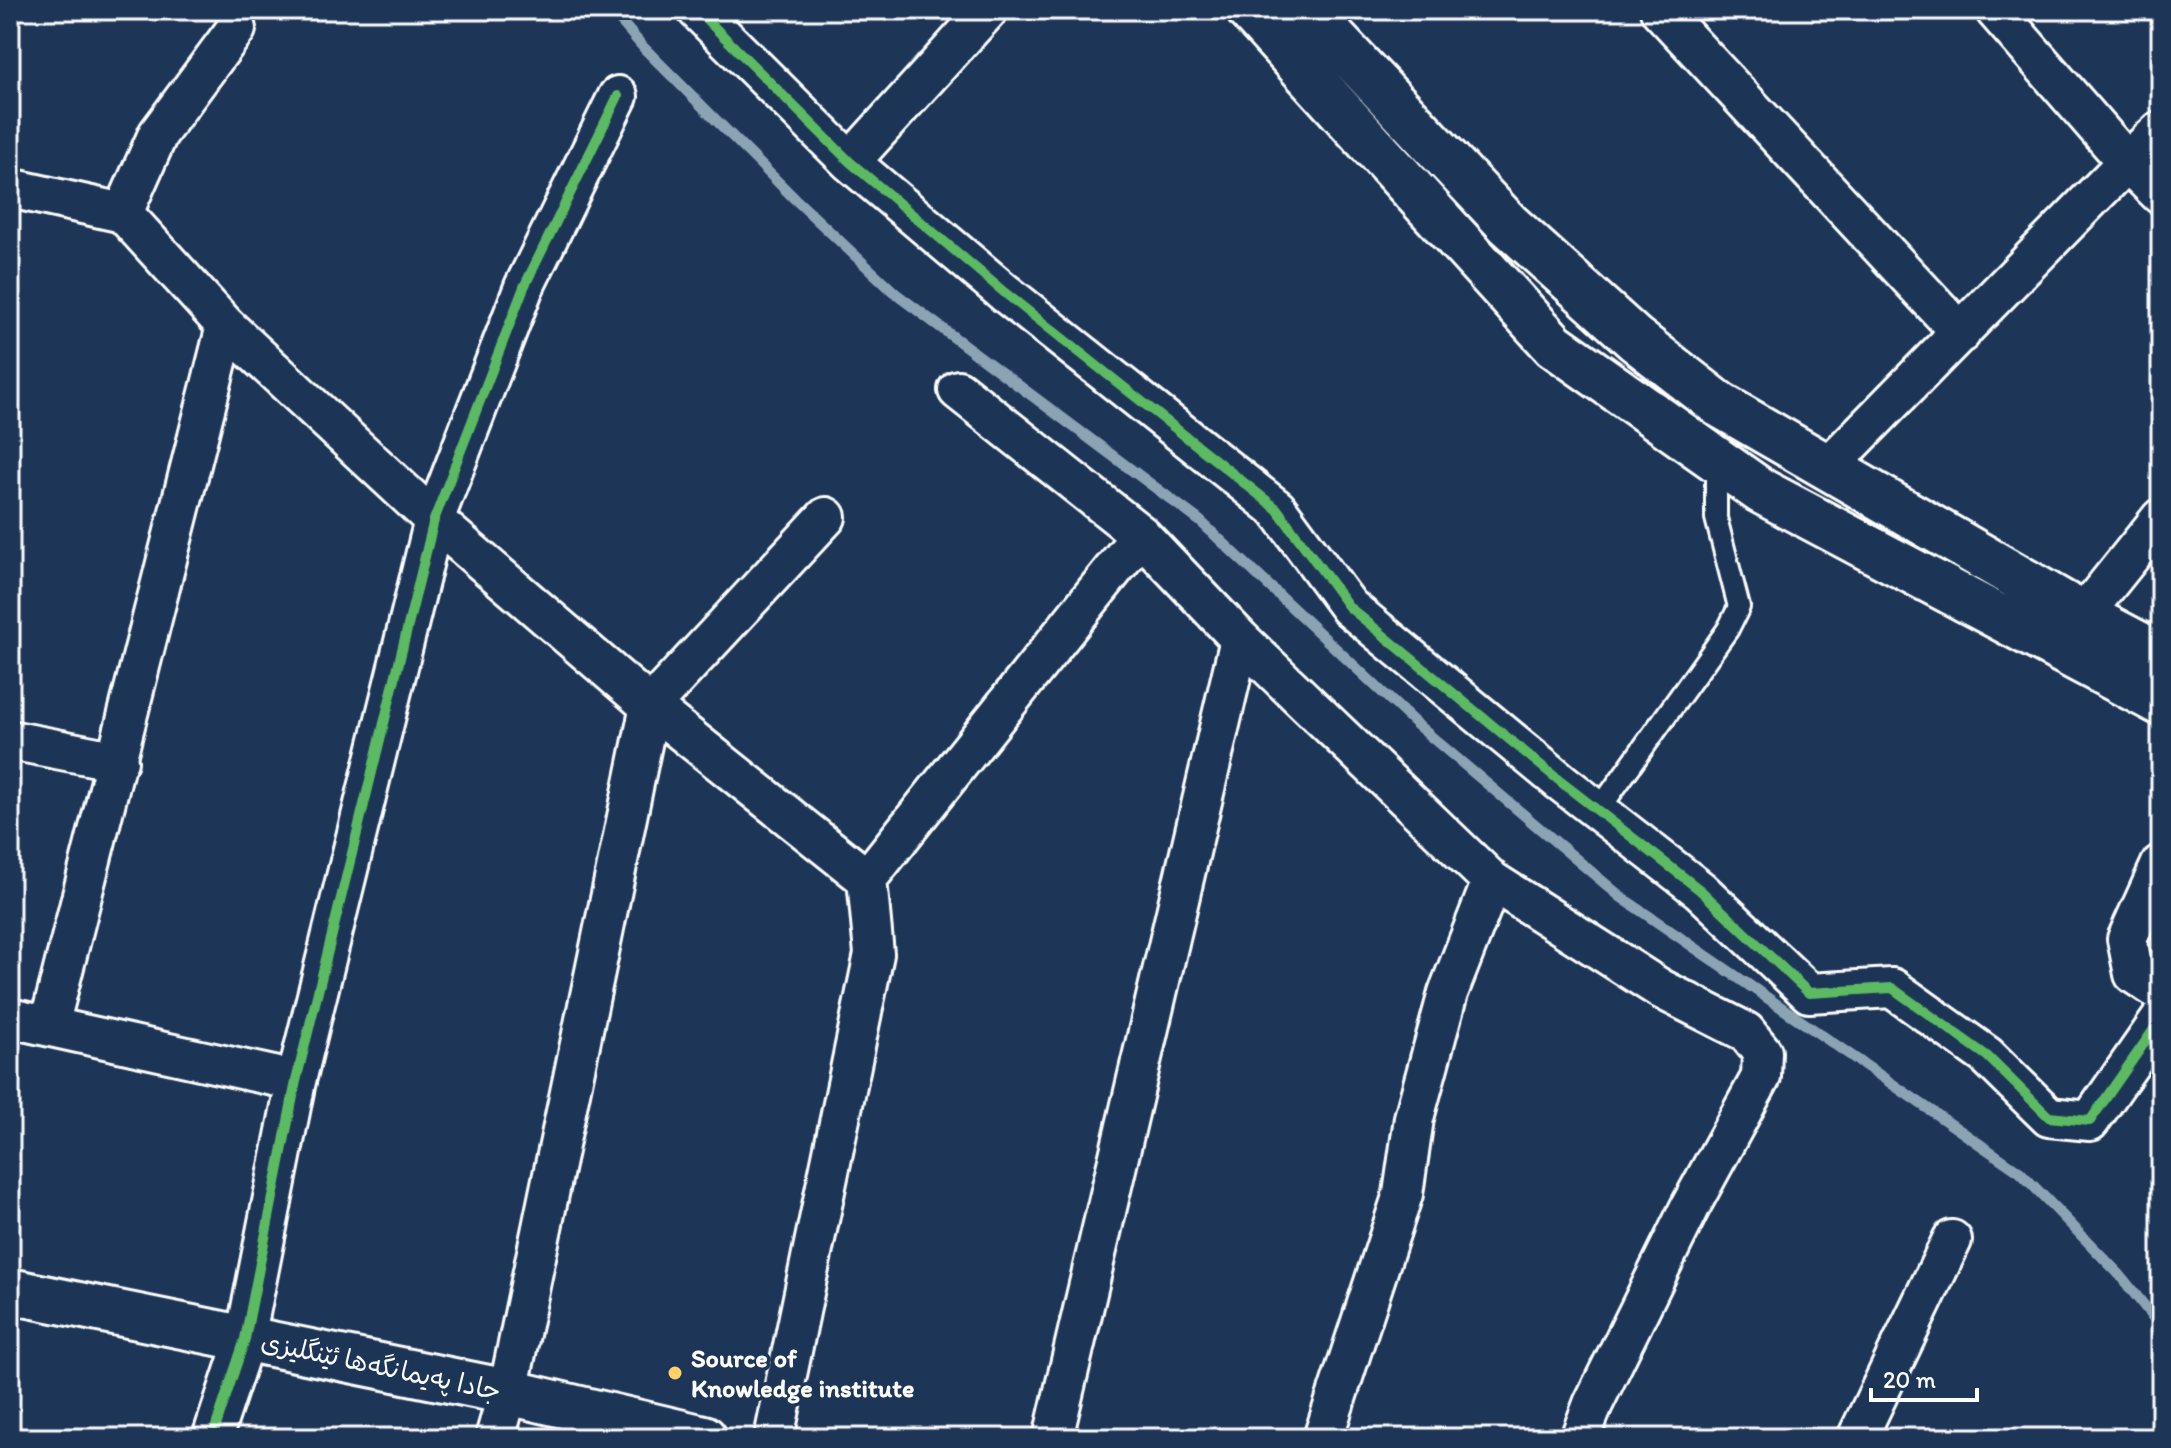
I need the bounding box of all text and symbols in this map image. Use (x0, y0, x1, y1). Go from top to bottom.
street label: جادا په‌يمانگه‌ها ئێنگليزى (258, 1325, 504, 1408)
place label: Source of Knowledge institute (691, 1342, 914, 1404)
scale bar (1871, 1352, 1977, 1402)
marker: Source of Knowledge institute (666, 1364, 684, 1382)
text: 20 m (1883, 1365, 1936, 1394)

